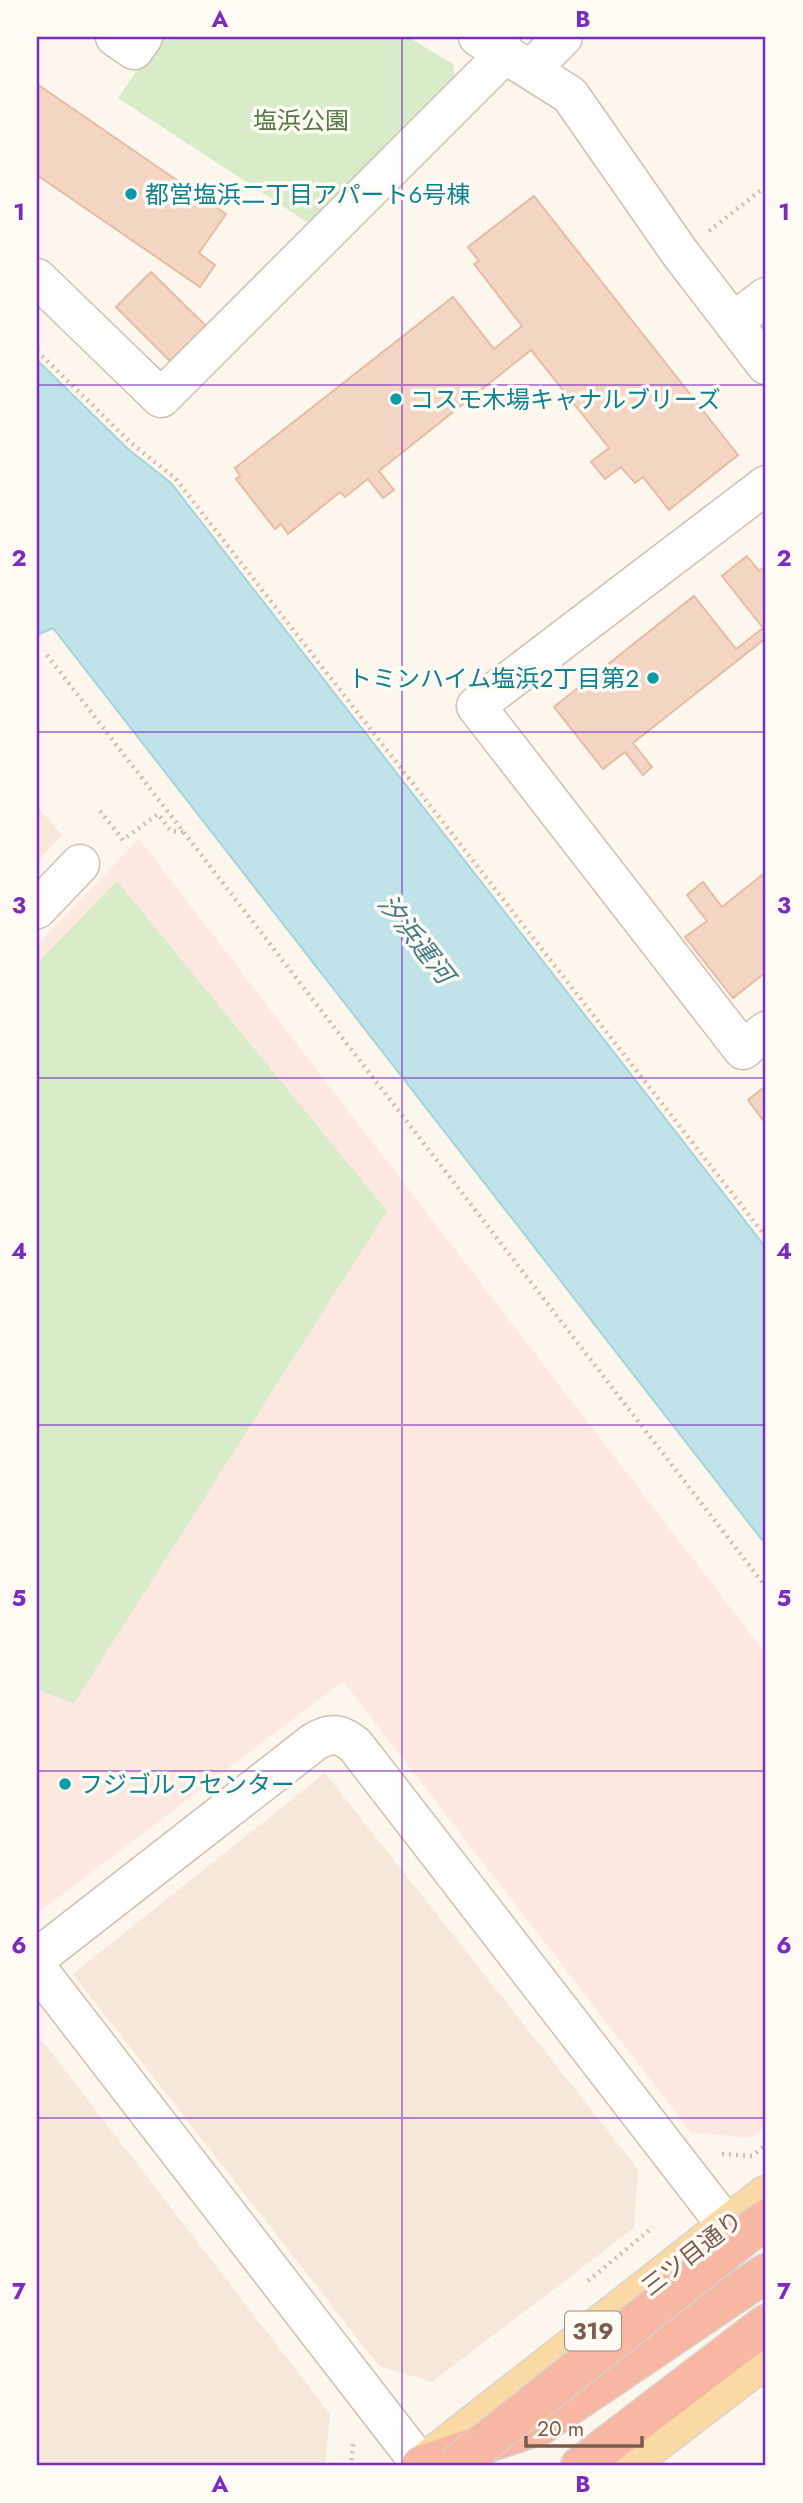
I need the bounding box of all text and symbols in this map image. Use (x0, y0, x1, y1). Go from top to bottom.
text: A (211, 2, 229, 36)
text: B (575, 2, 591, 36)
park label: 塩浜公園 (253, 103, 349, 138)
place label: 都営塩浜二丁目アパート6号棟 (145, 177, 470, 212)
marker: 都営塩浜二丁目アパート6号棟 (123, 186, 139, 202)
text: 1 (13, 195, 25, 229)
text: 1 (778, 195, 790, 229)
place label: コスモ木場キャナルブリーズ (410, 382, 721, 417)
marker: コスモ木場キャナルブリーズ (388, 391, 404, 407)
text: 2 (11, 541, 27, 575)
text: 2 (776, 541, 792, 575)
place label: トミンハイム塩浜２丁目第２ (348, 661, 639, 696)
marker: トミンハイム塩浜２丁目第２ (645, 670, 661, 686)
water label: 汐浜運河 (369, 886, 466, 996)
text: 3 (12, 888, 26, 922)
text: 3 (777, 888, 791, 922)
text: 4 (11, 1234, 27, 1268)
text: 4 (776, 1234, 792, 1268)
text: 5 (12, 1581, 26, 1615)
text: 5 (777, 1581, 791, 1615)
place label: フジゴルフセンター (79, 1767, 295, 1802)
marker: フジゴルフセンター (57, 1776, 73, 1792)
text: 6 (11, 1928, 27, 1962)
text: 6 (776, 1928, 792, 1962)
street label: 三ツ目通り (634, 2202, 750, 2304)
text: 7 (12, 2274, 26, 2308)
text: 7 (777, 2274, 791, 2308)
road number: 319 (565, 2312, 621, 2350)
scale bar (526, 2405, 642, 2449)
text: 20 m (537, 2414, 584, 2444)
text: A (211, 2467, 229, 2501)
text: B (575, 2467, 591, 2501)

